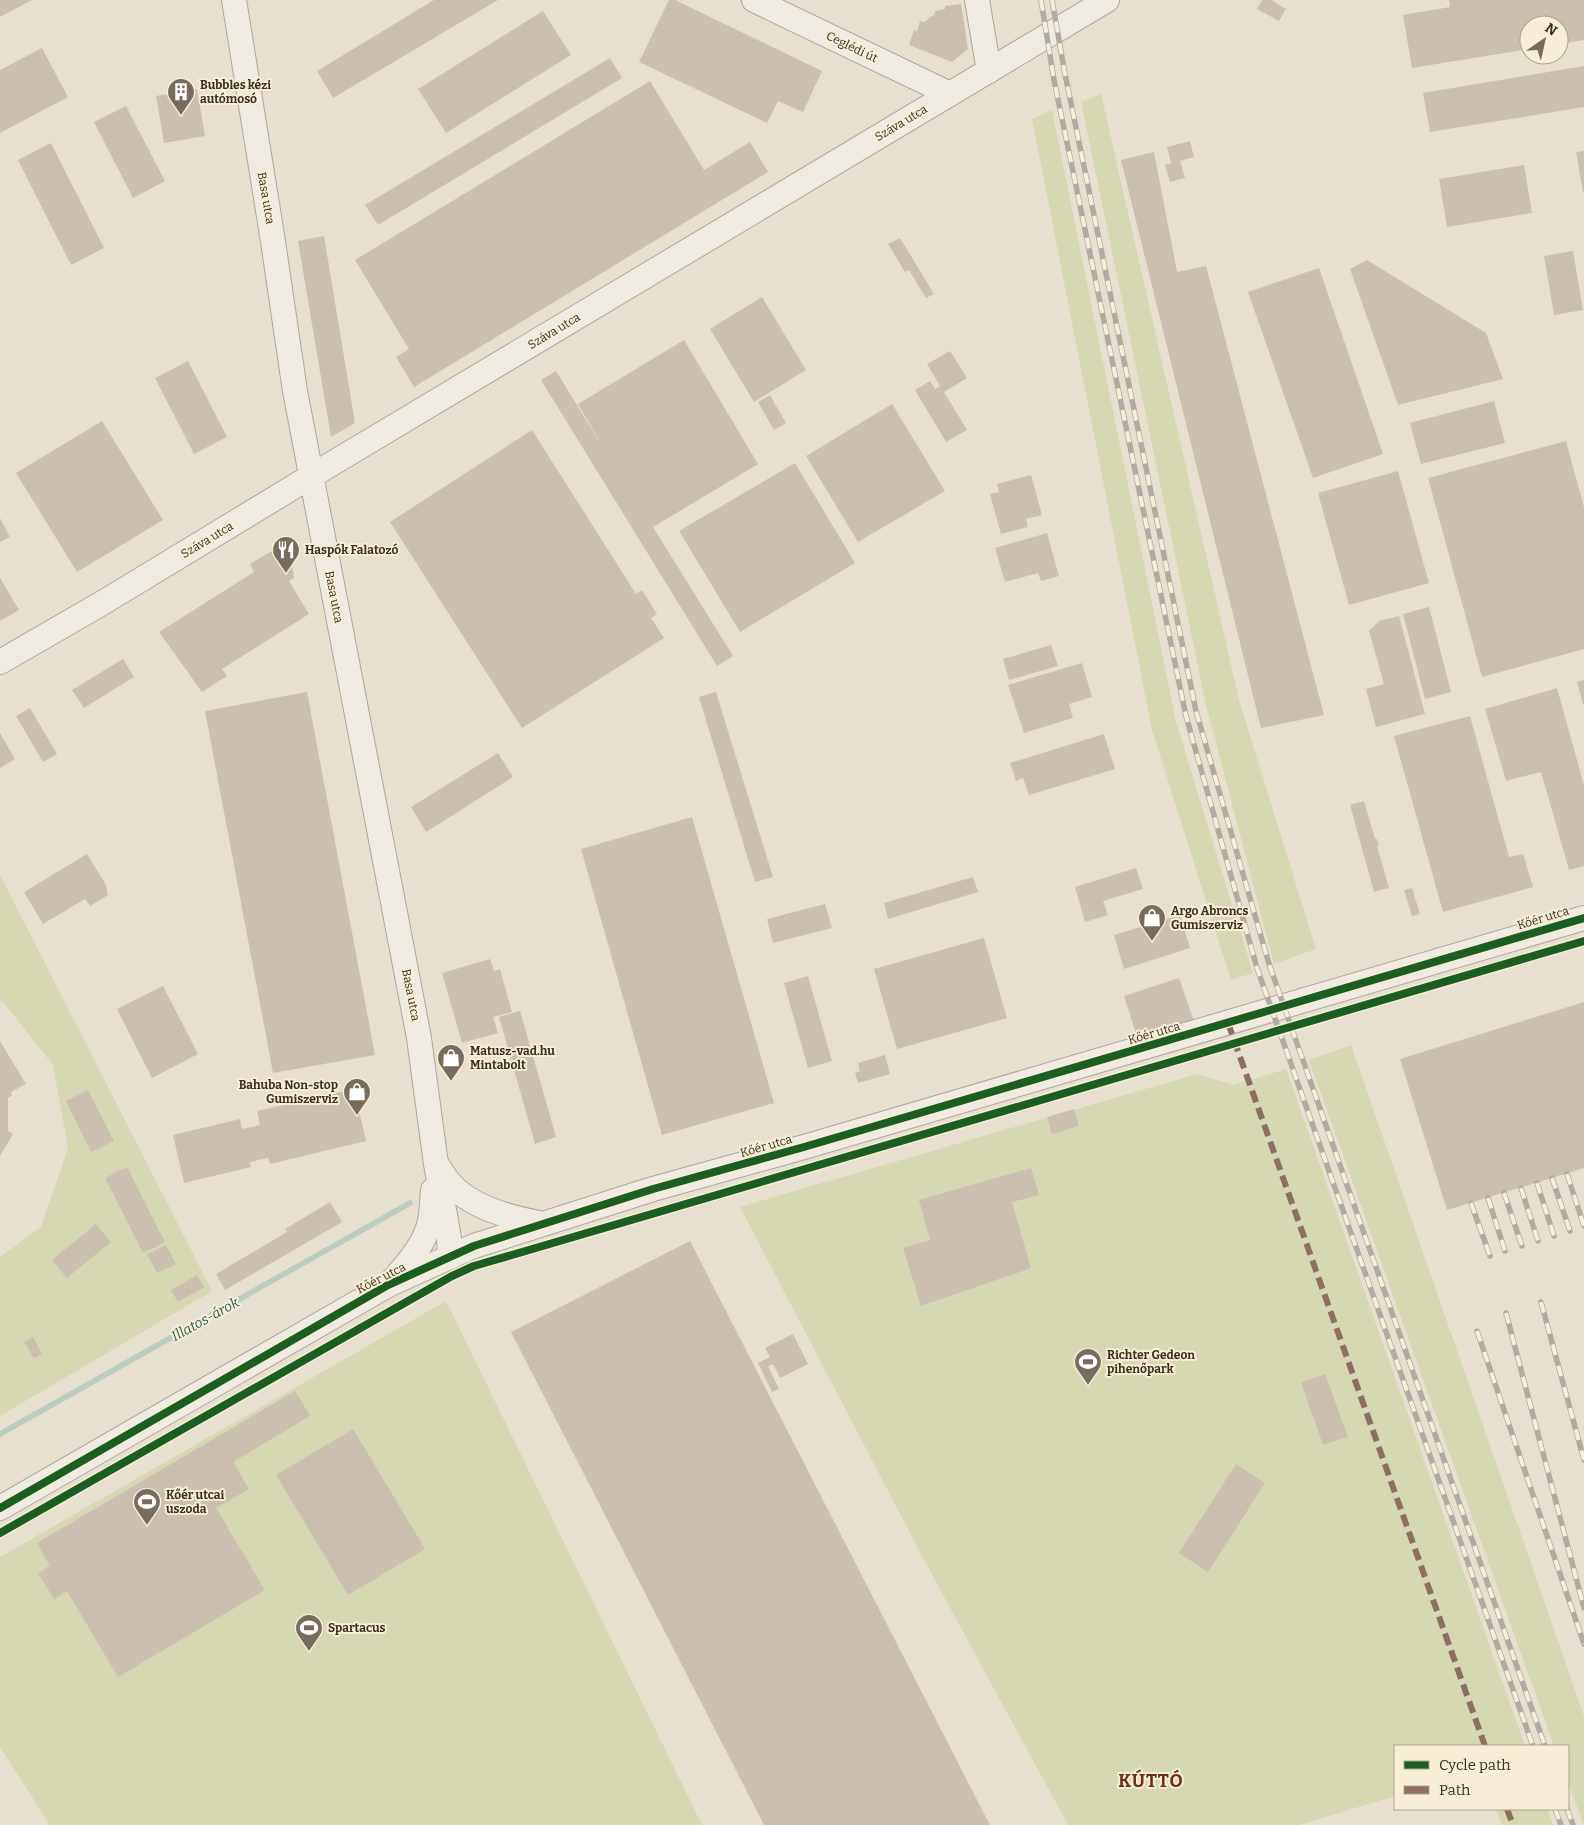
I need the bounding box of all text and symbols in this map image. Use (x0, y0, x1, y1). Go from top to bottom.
north arrow (1519, 15, 1569, 65)
text: N (1542, 20, 1560, 40)
street label: Ceglédi út (824, 29, 881, 66)
building icon: Bubbles kézi autómosó (166, 77, 196, 116)
place label: Bubbles kézi autómosó (200, 78, 271, 106)
street label: Száva utca (872, 102, 930, 144)
street label: Basa utca (255, 171, 278, 226)
street label: Száva utca (525, 310, 583, 352)
street label: Száva utca (178, 519, 236, 561)
restaurant icon: Haspók Falatozó (271, 535, 301, 574)
place label: Haspók Falatozó (305, 543, 398, 557)
street label: Basa utca (322, 570, 346, 625)
shop icon: Argo Abroncs Gumiszerviz (1137, 903, 1167, 942)
street label: Kőér utca (1515, 903, 1571, 932)
place label: Argo Abroncs Gumiszerviz (1171, 904, 1249, 932)
street label: Basa utca (399, 968, 423, 1023)
street label: Kőér utca (1126, 1019, 1182, 1047)
shop icon: Matusz-vad.hu Mintabolt (436, 1043, 466, 1082)
place label: Matusz-vad.hu Mintabolt (470, 1044, 555, 1072)
shop icon: Bahuba Non-stop Gumiszerviz (342, 1077, 372, 1116)
place label: Bahuba Non-stop Gumiszerviz (239, 1078, 338, 1106)
street label: Kőér utca (738, 1132, 794, 1160)
street label: Kőér utca (354, 1259, 408, 1296)
water label: Illatos-árok (168, 1294, 242, 1345)
sports icon: Richter Gedeon pihenőpark (1073, 1347, 1103, 1386)
place label: Richter Gedeon pihenőpark (1107, 1348, 1195, 1376)
sports icon: Kőér utcai uszoda (132, 1487, 162, 1526)
place label: Kőér utcai uszoda (166, 1488, 224, 1516)
sports icon: Spartacus (294, 1613, 324, 1652)
place label: Spartacus (328, 1621, 386, 1635)
legend (1394, 1745, 1569, 1810)
text: Cycle path (1439, 1756, 1511, 1774)
district label: KÚTTÓ (1118, 1769, 1184, 1792)
text: Path (1439, 1781, 1471, 1799)

